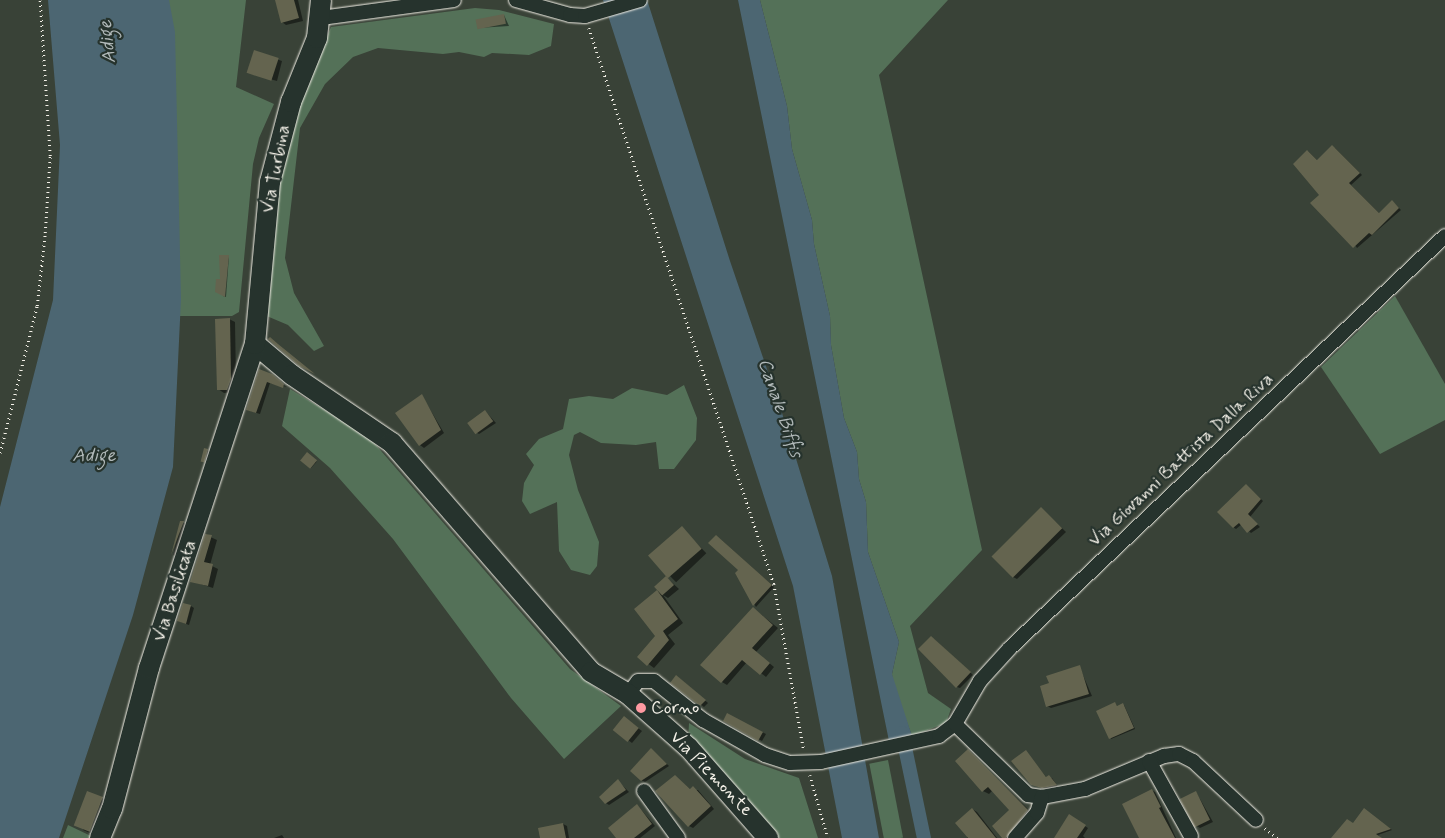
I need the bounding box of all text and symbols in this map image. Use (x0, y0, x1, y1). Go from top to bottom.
water label: Adige (94, 19, 122, 65)
street label: Via Turbina (257, 124, 295, 214)
water label: Canale Biffis (752, 356, 808, 460)
street label: Via Giovanni Battista Dalla Riva (1085, 370, 1277, 550)
water label: Adige (72, 445, 116, 467)
street label: Via Basilicata (149, 538, 201, 644)
place label: Corno (651, 697, 699, 719)
marker: Corno (635, 702, 647, 714)
street label: Via Piemonte (666, 727, 756, 821)

